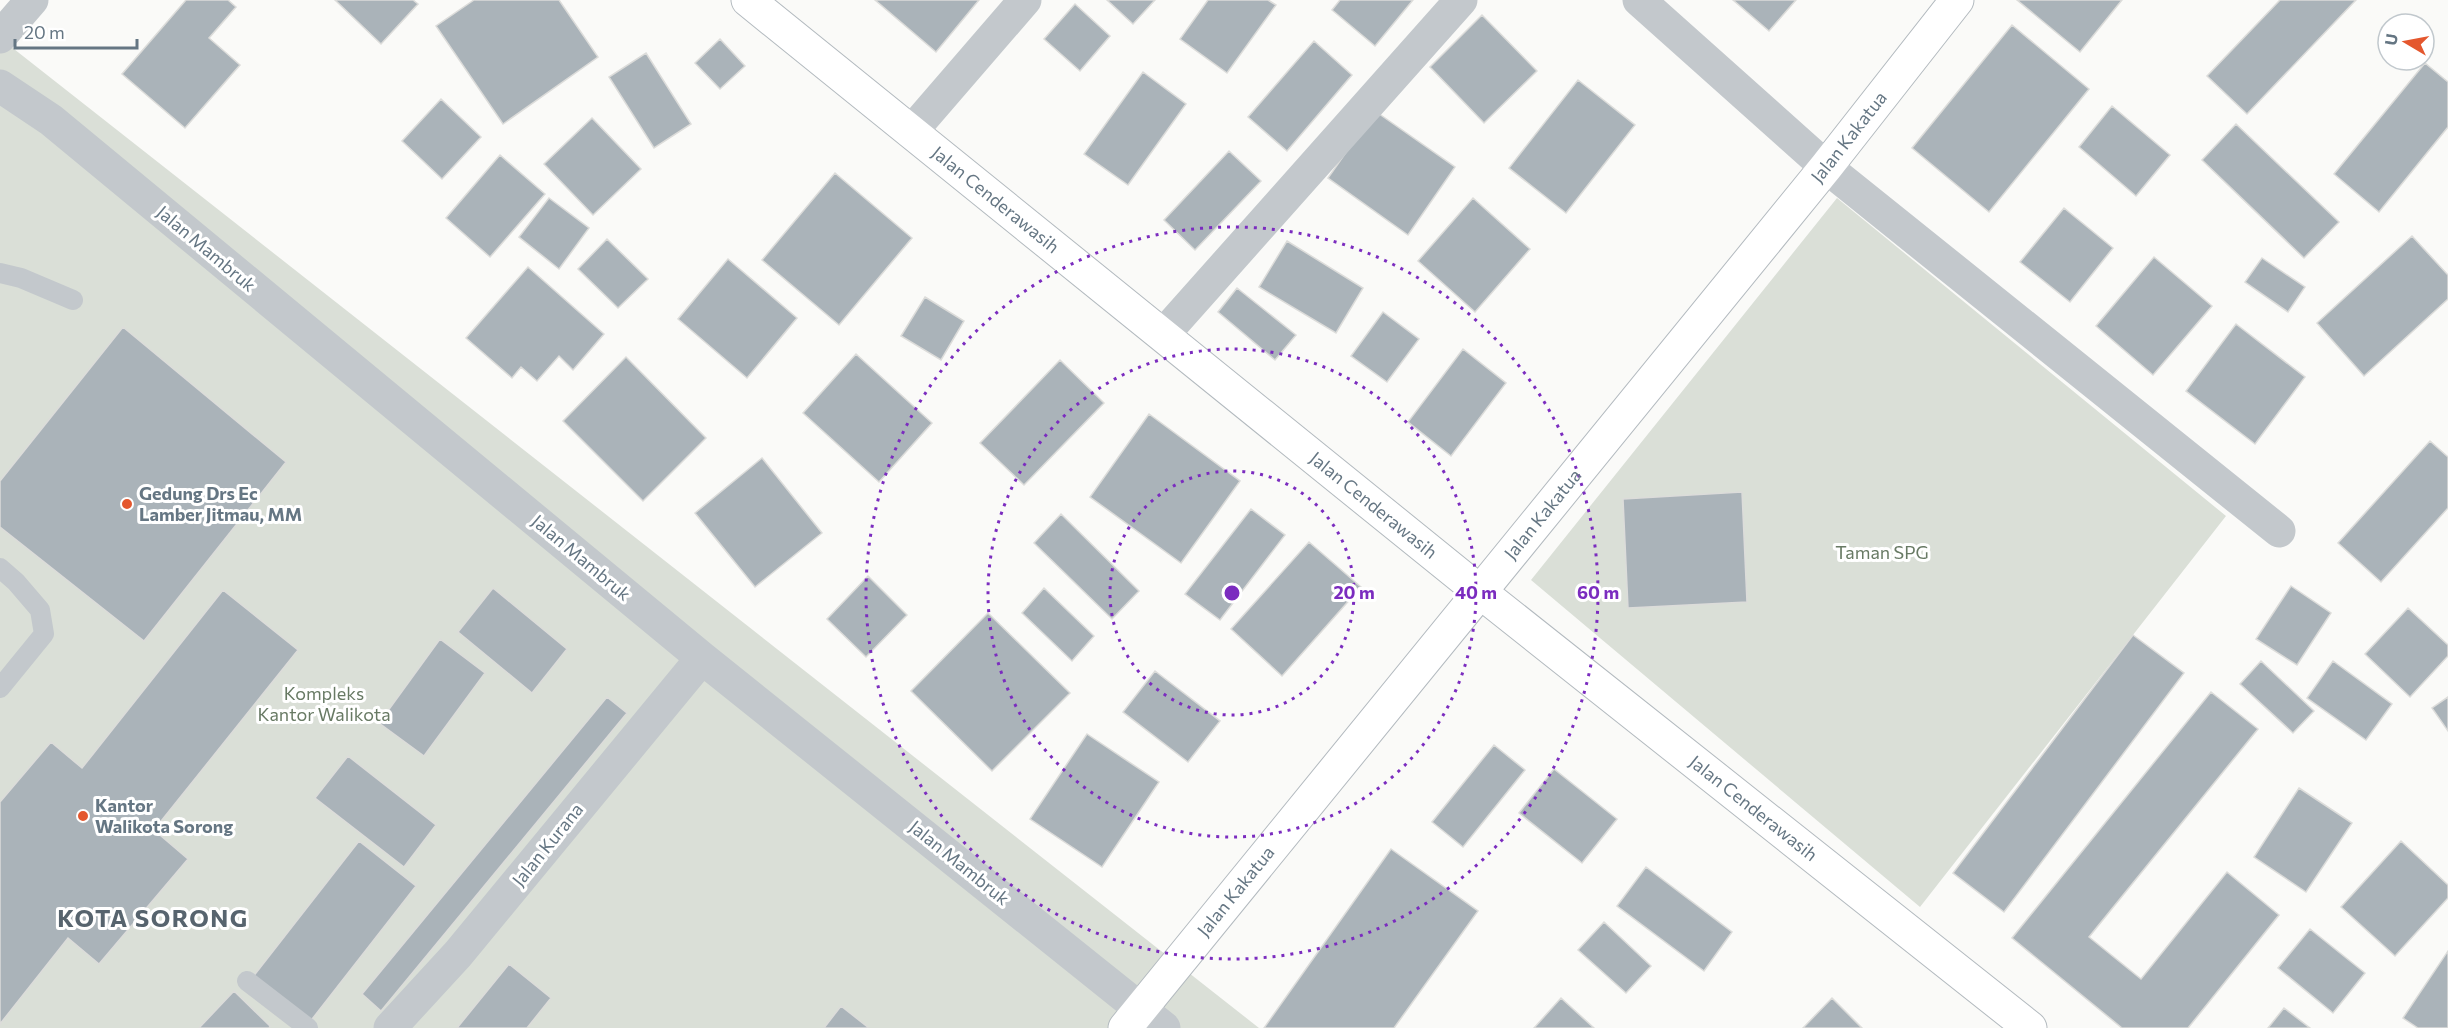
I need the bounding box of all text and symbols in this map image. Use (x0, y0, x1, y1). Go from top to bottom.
scale bar (15, 12, 136, 50)
north arrow (2376, 12, 2436, 72)
text: 20 m (24, 21, 65, 43)
text: U (2380, 32, 2401, 47)
street label: Jalan Kakatua (1806, 87, 1891, 187)
street label: Jalan Cenderawasih (928, 141, 1064, 257)
street label: Jalan Mambruk (153, 201, 261, 296)
street label: Jalan Cenderawasih (1306, 447, 1442, 563)
street label: Jalan Kakatua (1499, 464, 1585, 564)
place label: Gedung Drs Ec Lamber Jitmau, MM (139, 482, 302, 525)
marker: Gedung Drs Ec Lamber Jitmau, MM (120, 497, 134, 511)
street label: Jalan Mambruk (528, 510, 636, 605)
park label: Taman SPG (1835, 541, 1929, 563)
text: 20 m (1333, 581, 1375, 603)
text: 40 m (1455, 581, 1497, 603)
text: 60 m (1577, 581, 1619, 603)
centre of rings (1222, 583, 1242, 603)
park label: Kompleks Kantor Walikota (257, 682, 391, 725)
street label: Jalan Cenderawasih (1685, 750, 1822, 865)
place label: Kantor Walikota Sorong (95, 794, 233, 837)
street label: Jalan Kurana (507, 798, 587, 890)
marker: Kantor Walikota Sorong (76, 809, 90, 823)
street label: Jalan Mambruk (905, 815, 1014, 909)
street label: Jalan Kakatua (1192, 841, 1279, 940)
district label: KOTA SORONG (57, 903, 249, 932)

